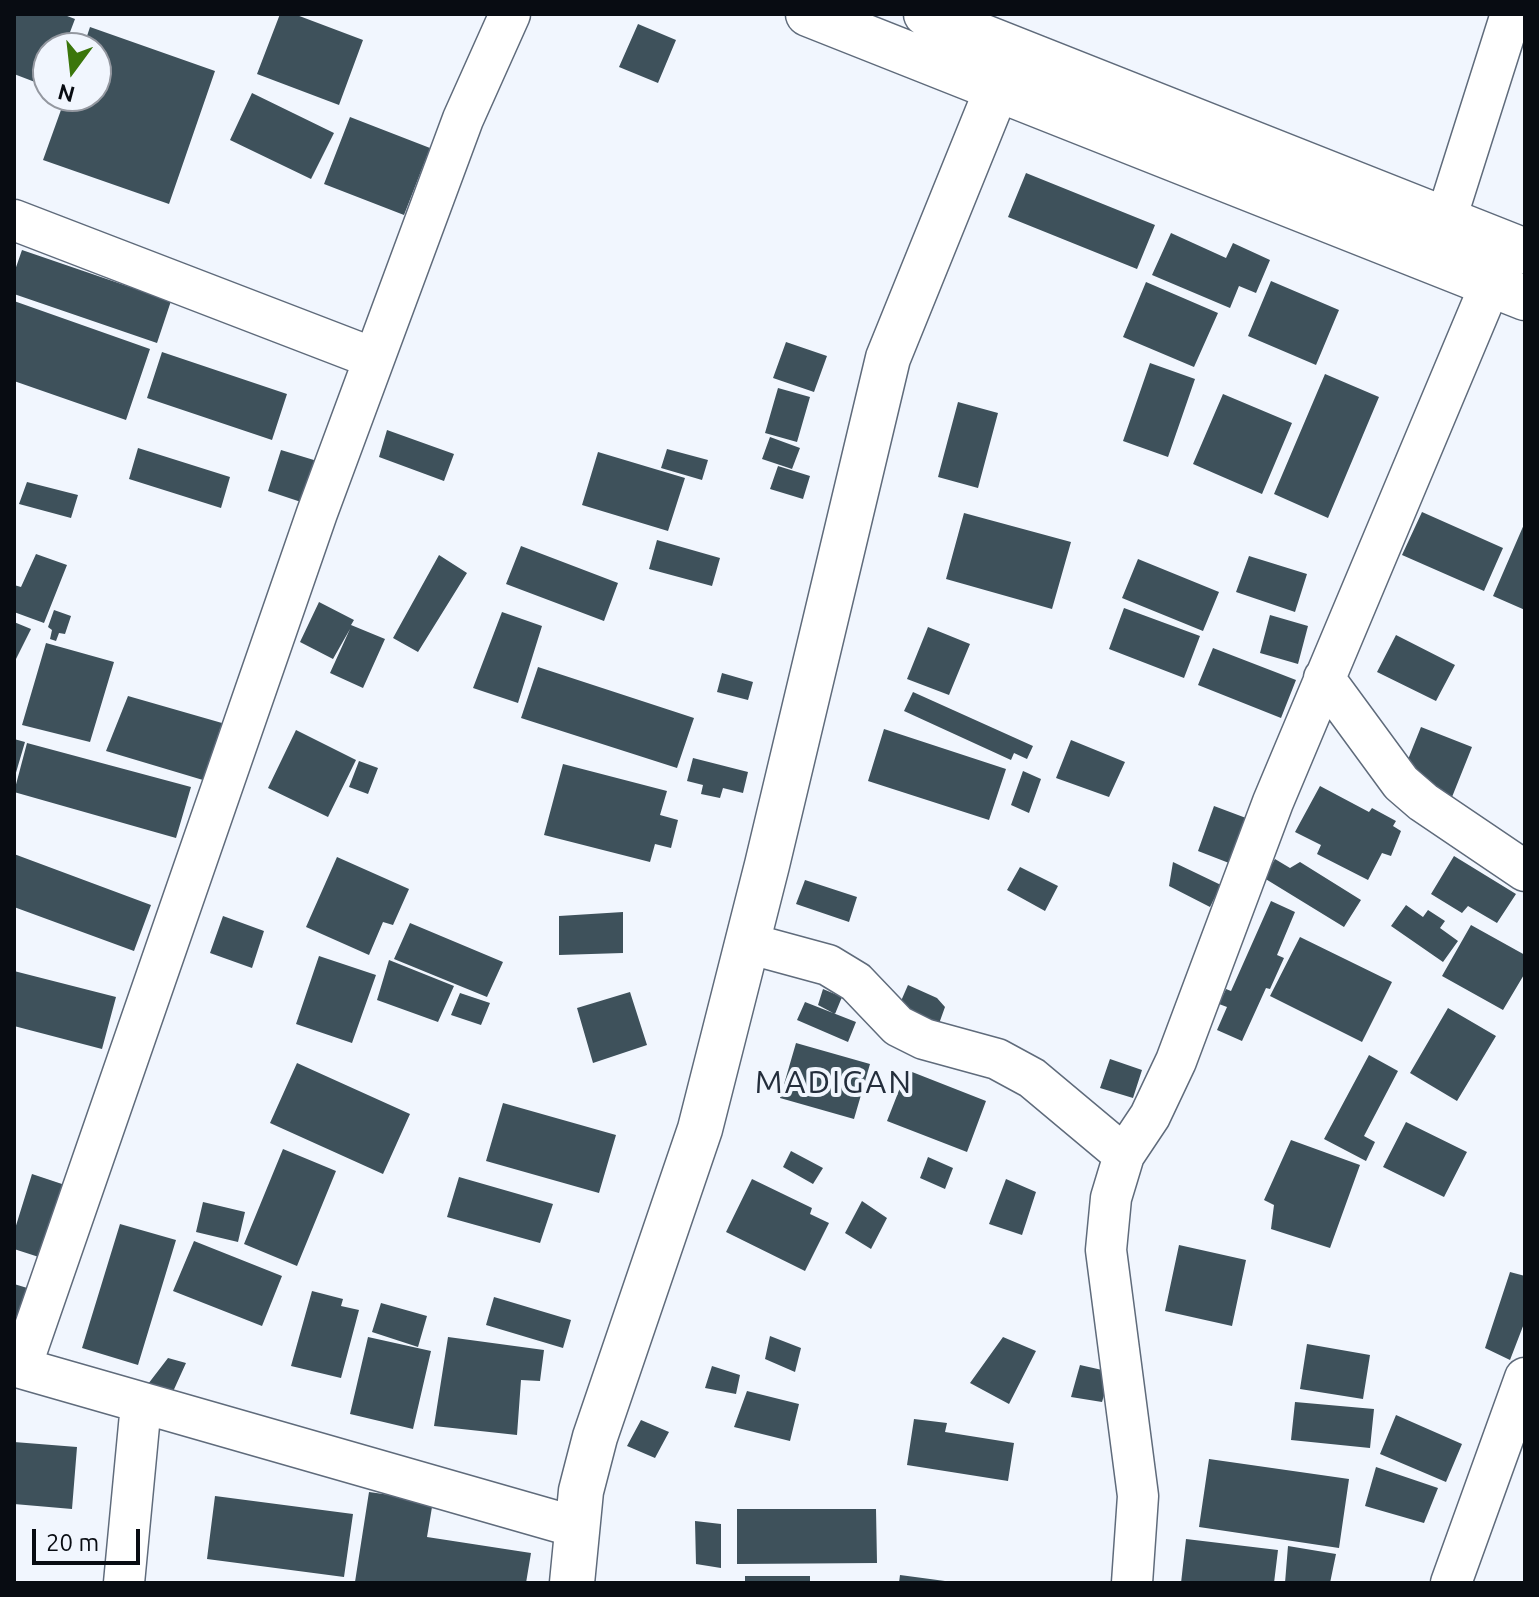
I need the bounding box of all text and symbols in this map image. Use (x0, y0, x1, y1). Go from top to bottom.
north arrow (32, 32, 112, 112)
text: N (55, 80, 77, 108)
district label: MADIGAN (755, 1063, 913, 1101)
scale bar (36, 1513, 144, 1563)
text: 20 m (46, 1529, 99, 1556)

